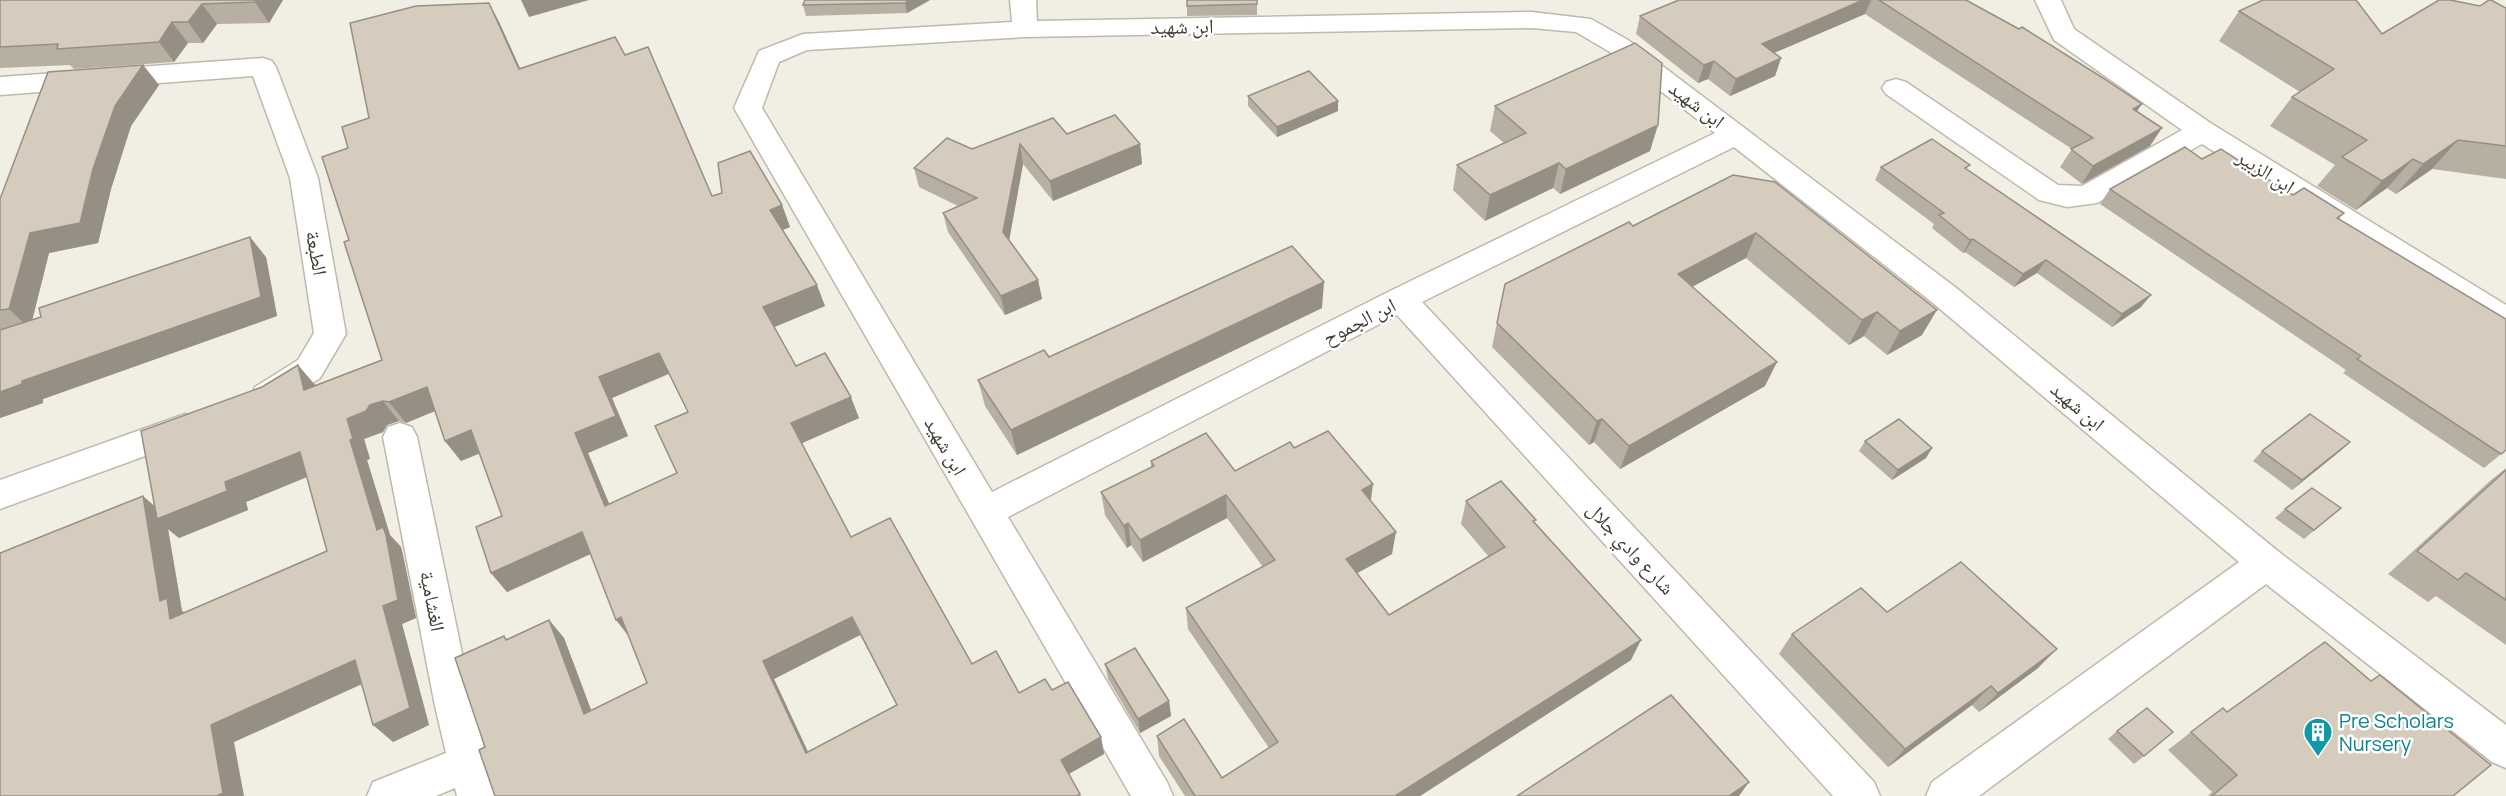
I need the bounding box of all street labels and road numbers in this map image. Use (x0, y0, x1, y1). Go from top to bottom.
street label: ابن شهيد (1150, 12, 1214, 40)
street label: ابن شهيد (1664, 74, 1730, 134)
street label: ابن الزبير (2231, 142, 2300, 199)
street label: الطبعة (300, 229, 334, 277)
street label: ابن الجموح (1318, 291, 1400, 351)
street label: ابن شهيد (2045, 375, 2111, 437)
street label: ابن شهيد (918, 412, 974, 480)
street label: شارع وادي جلال (1579, 496, 1681, 602)
street label: الغشامية (414, 568, 452, 634)

